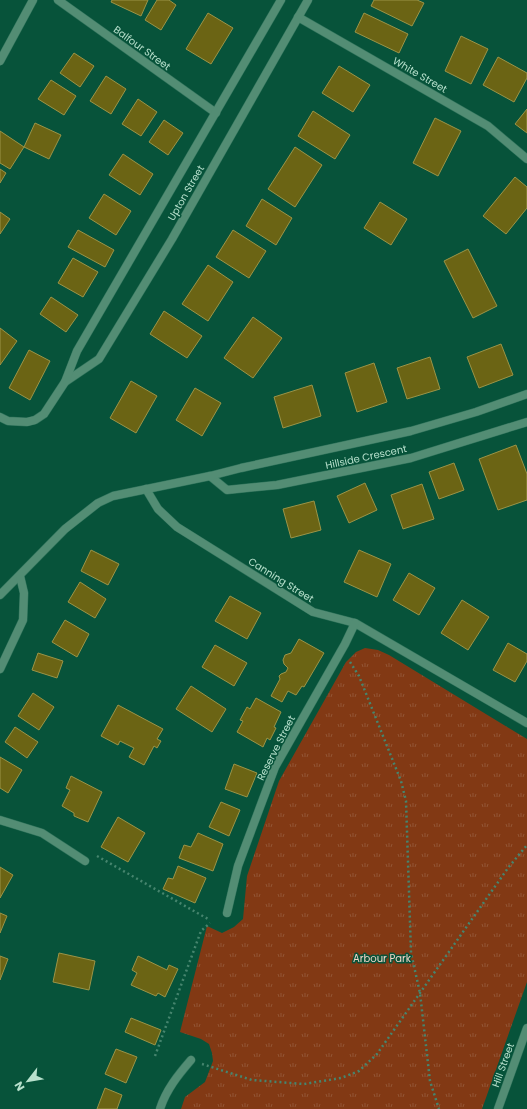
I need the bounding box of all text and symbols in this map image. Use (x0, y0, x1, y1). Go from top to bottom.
street label: Balfour Street (110, 22, 174, 74)
street label: White Street (390, 53, 450, 97)
street label: Upton Street (164, 162, 208, 224)
street label: Hillside Crescent (324, 441, 408, 473)
street label: Canning Street (245, 554, 317, 606)
street label: Reserve Street (253, 713, 299, 783)
park label: Arbour Park (353, 951, 412, 966)
street label: Hill Street (488, 1040, 518, 1089)
north arrow (8, 1061, 48, 1101)
text: N (10, 1078, 28, 1094)

